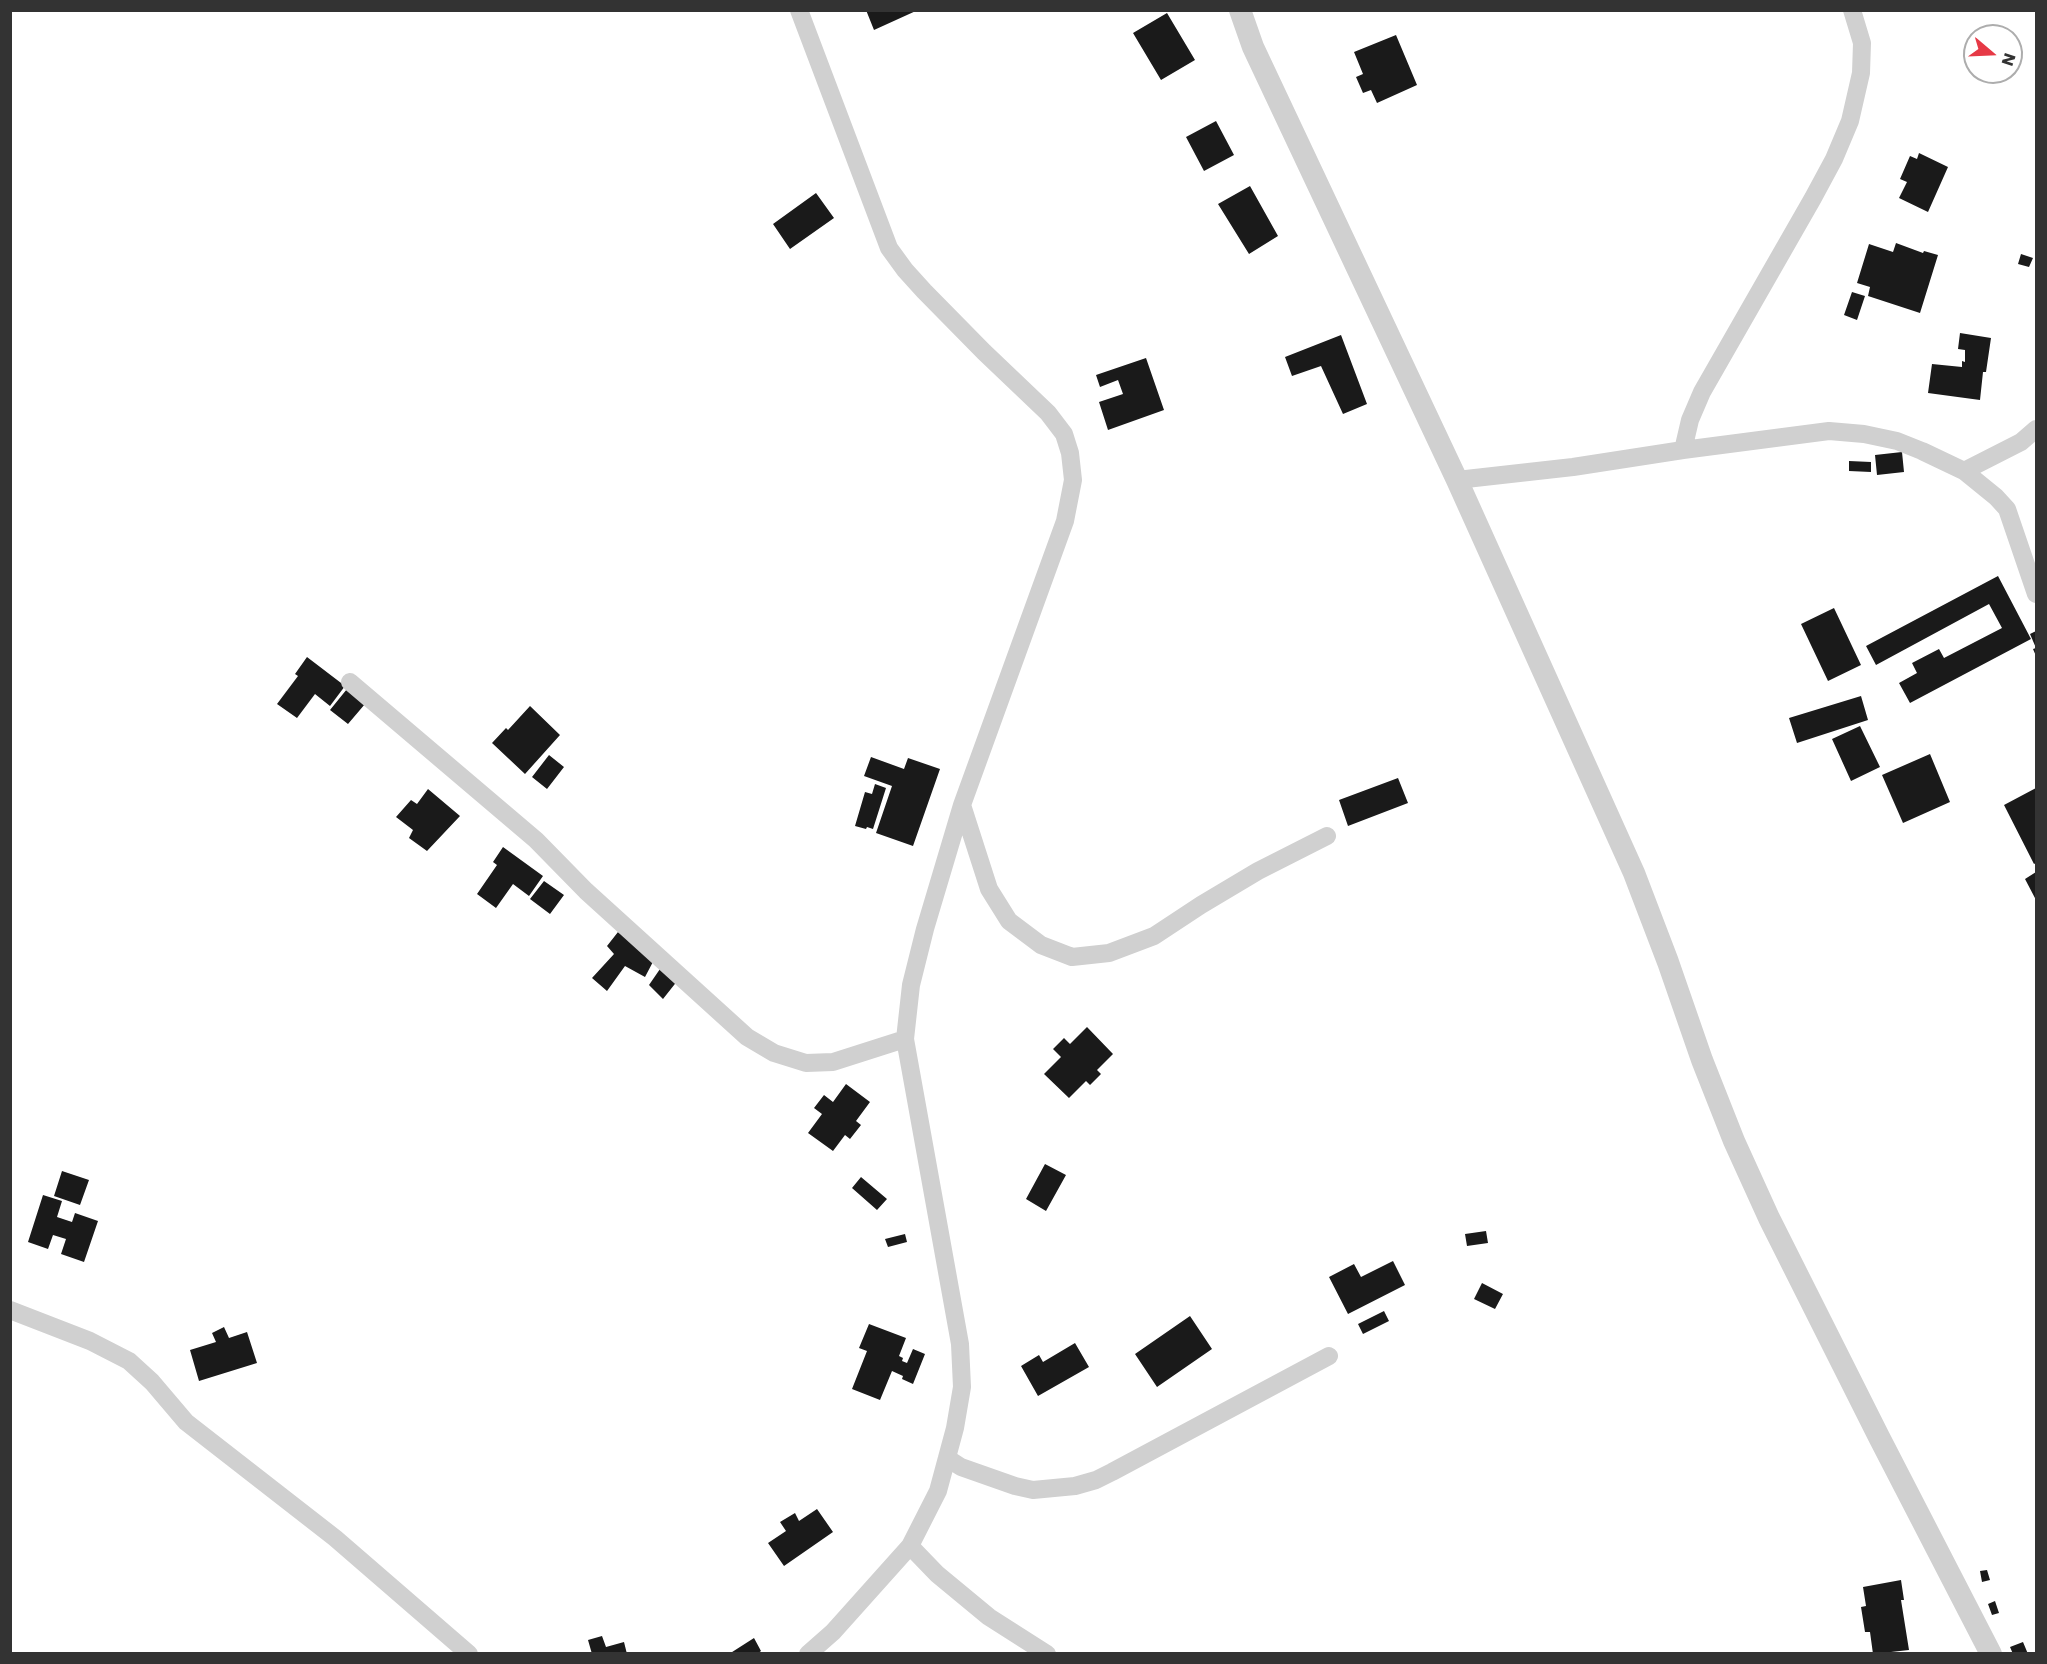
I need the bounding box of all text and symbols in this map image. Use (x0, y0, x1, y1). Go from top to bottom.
north arrow (1963, 24, 2023, 84)
text: N (1996, 50, 2021, 69)

